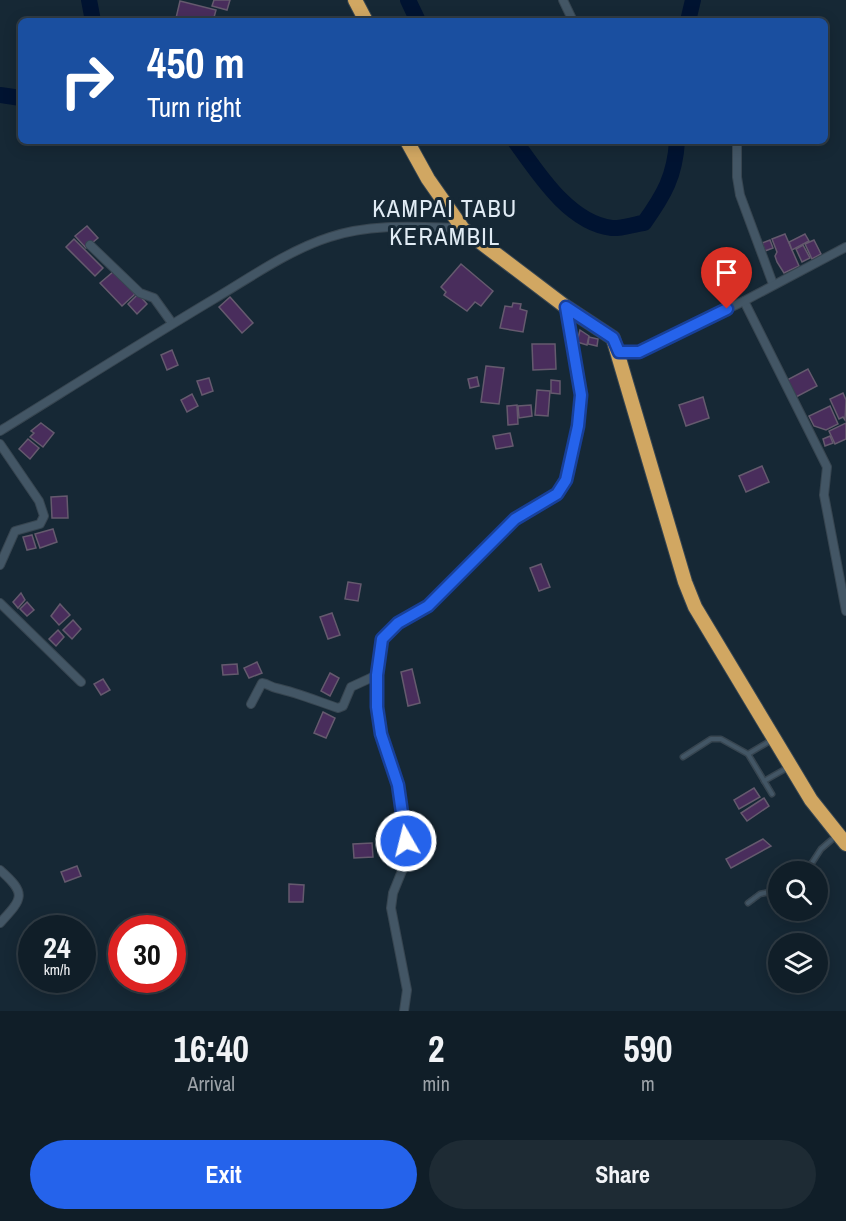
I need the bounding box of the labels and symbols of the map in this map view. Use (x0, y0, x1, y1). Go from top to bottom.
district label: KAMPAI TABU KERAMBIL (372, 192, 518, 252)
pin (701, 247, 752, 309)
position arrow (374, 809, 438, 873)
speed limit sign: 30 (108, 915, 186, 993)

